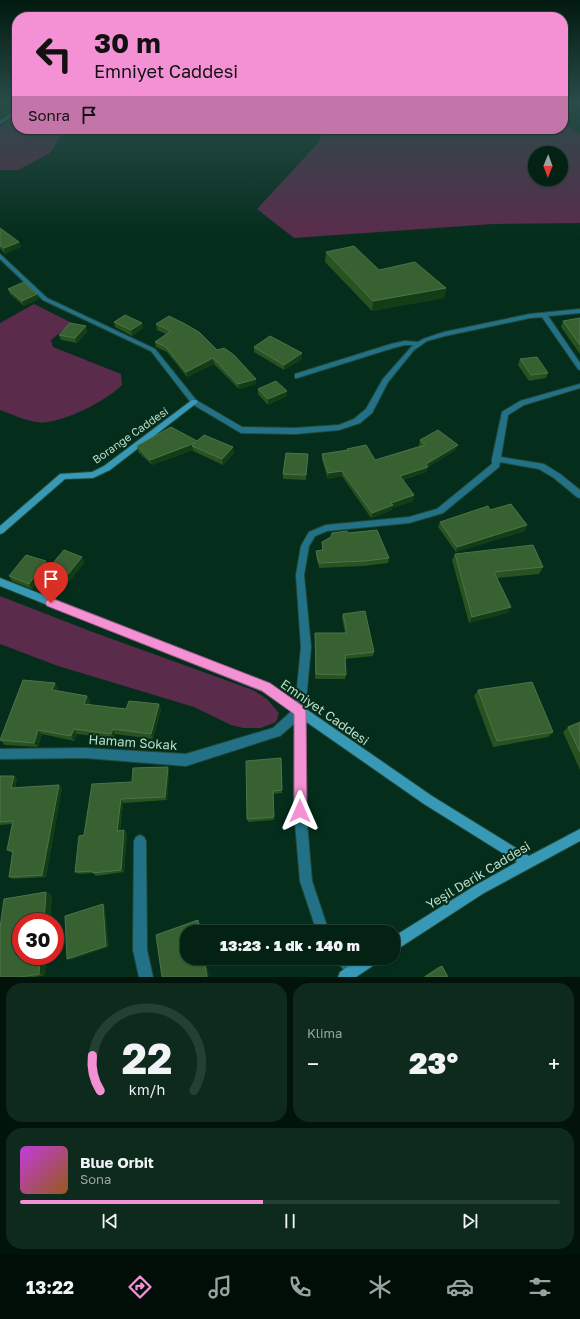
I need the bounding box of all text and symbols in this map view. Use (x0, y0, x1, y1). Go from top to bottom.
text: 30 m (94, 26, 161, 59)
icon: left (28, 28, 80, 80)
text: Emniyet Caddesi (94, 60, 238, 82)
icon: arrive (78, 104, 100, 126)
text: Sonra (28, 106, 70, 124)
north arrow (528, 146, 568, 186)
map controls (528, 146, 568, 186)
street label: Borange Caddesi (90, 404, 170, 466)
pin (34, 562, 68, 603)
icon: arrive (40, 568, 62, 590)
street label: Emniyet Caddesi (278, 676, 372, 748)
street label: Hamam Sokak (88, 731, 179, 753)
position arrow (279, 790, 321, 832)
street label: Yeşil Derik Caddesi (423, 838, 533, 912)
speed limit sign: 30 (12, 913, 64, 965)
text: 13:23 · 1 dk · 140 m (220, 936, 360, 954)
text: Klima (307, 1025, 342, 1041)
text: 22 (121, 1032, 172, 1082)
text: 23° (409, 1045, 458, 1081)
text: − (307, 1050, 319, 1077)
text: + (548, 1050, 560, 1077)
text: km/h (128, 1080, 165, 1097)
text: Blue Orbit (80, 1153, 154, 1171)
text: Sona (80, 1171, 111, 1187)
icon: previous (99, 1210, 121, 1232)
icon: pause (279, 1210, 301, 1232)
icon: next (459, 1210, 481, 1232)
icon: directions (126, 1273, 154, 1301)
icon: music (206, 1273, 234, 1301)
icon: phone (286, 1273, 314, 1301)
icon: climate (366, 1273, 394, 1301)
icon: car (446, 1273, 474, 1301)
icon: filters (526, 1273, 554, 1301)
text: 13:22 (26, 1276, 74, 1298)

